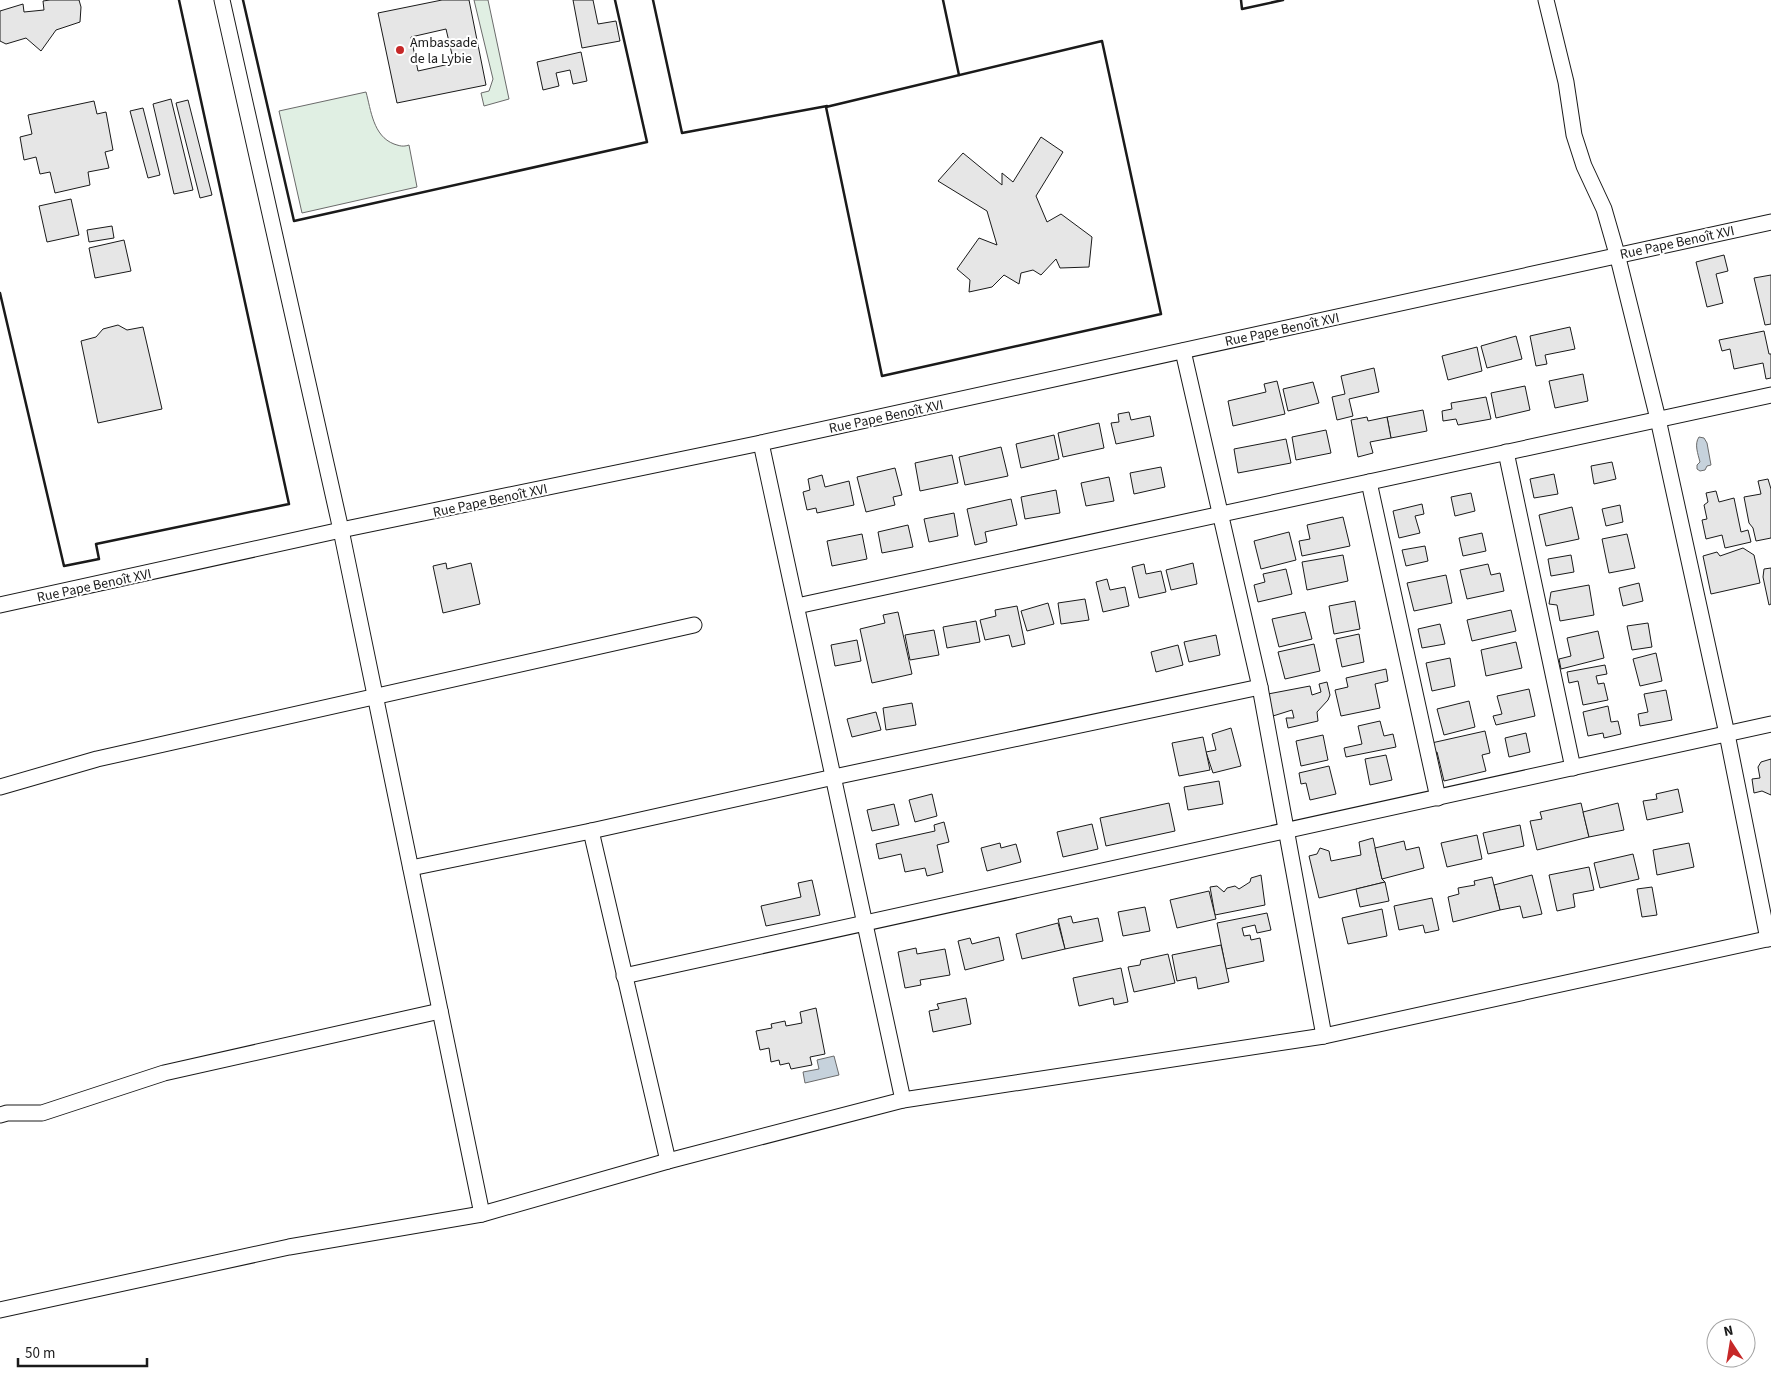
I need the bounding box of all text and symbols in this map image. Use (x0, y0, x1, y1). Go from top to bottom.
place label: Ambassade de la Lybie (410, 33, 477, 69)
marker: Ambassade de la Lybie (394, 44, 406, 56)
street label: Rue Pape Benoît XVI (1618, 221, 1736, 265)
street label: Rue Pape Benoît XVI (1223, 308, 1341, 352)
street label: Rue Pape Benoît XVI (827, 395, 945, 439)
street label: Rue Pape Benoît XVI (431, 479, 549, 523)
street label: Rue Pape Benoît XVI (35, 564, 153, 608)
north arrow (1706, 1318, 1756, 1368)
text: N (1722, 1321, 1735, 1342)
scale bar (18, 1336, 146, 1368)
text: 50 m (25, 1343, 55, 1364)

